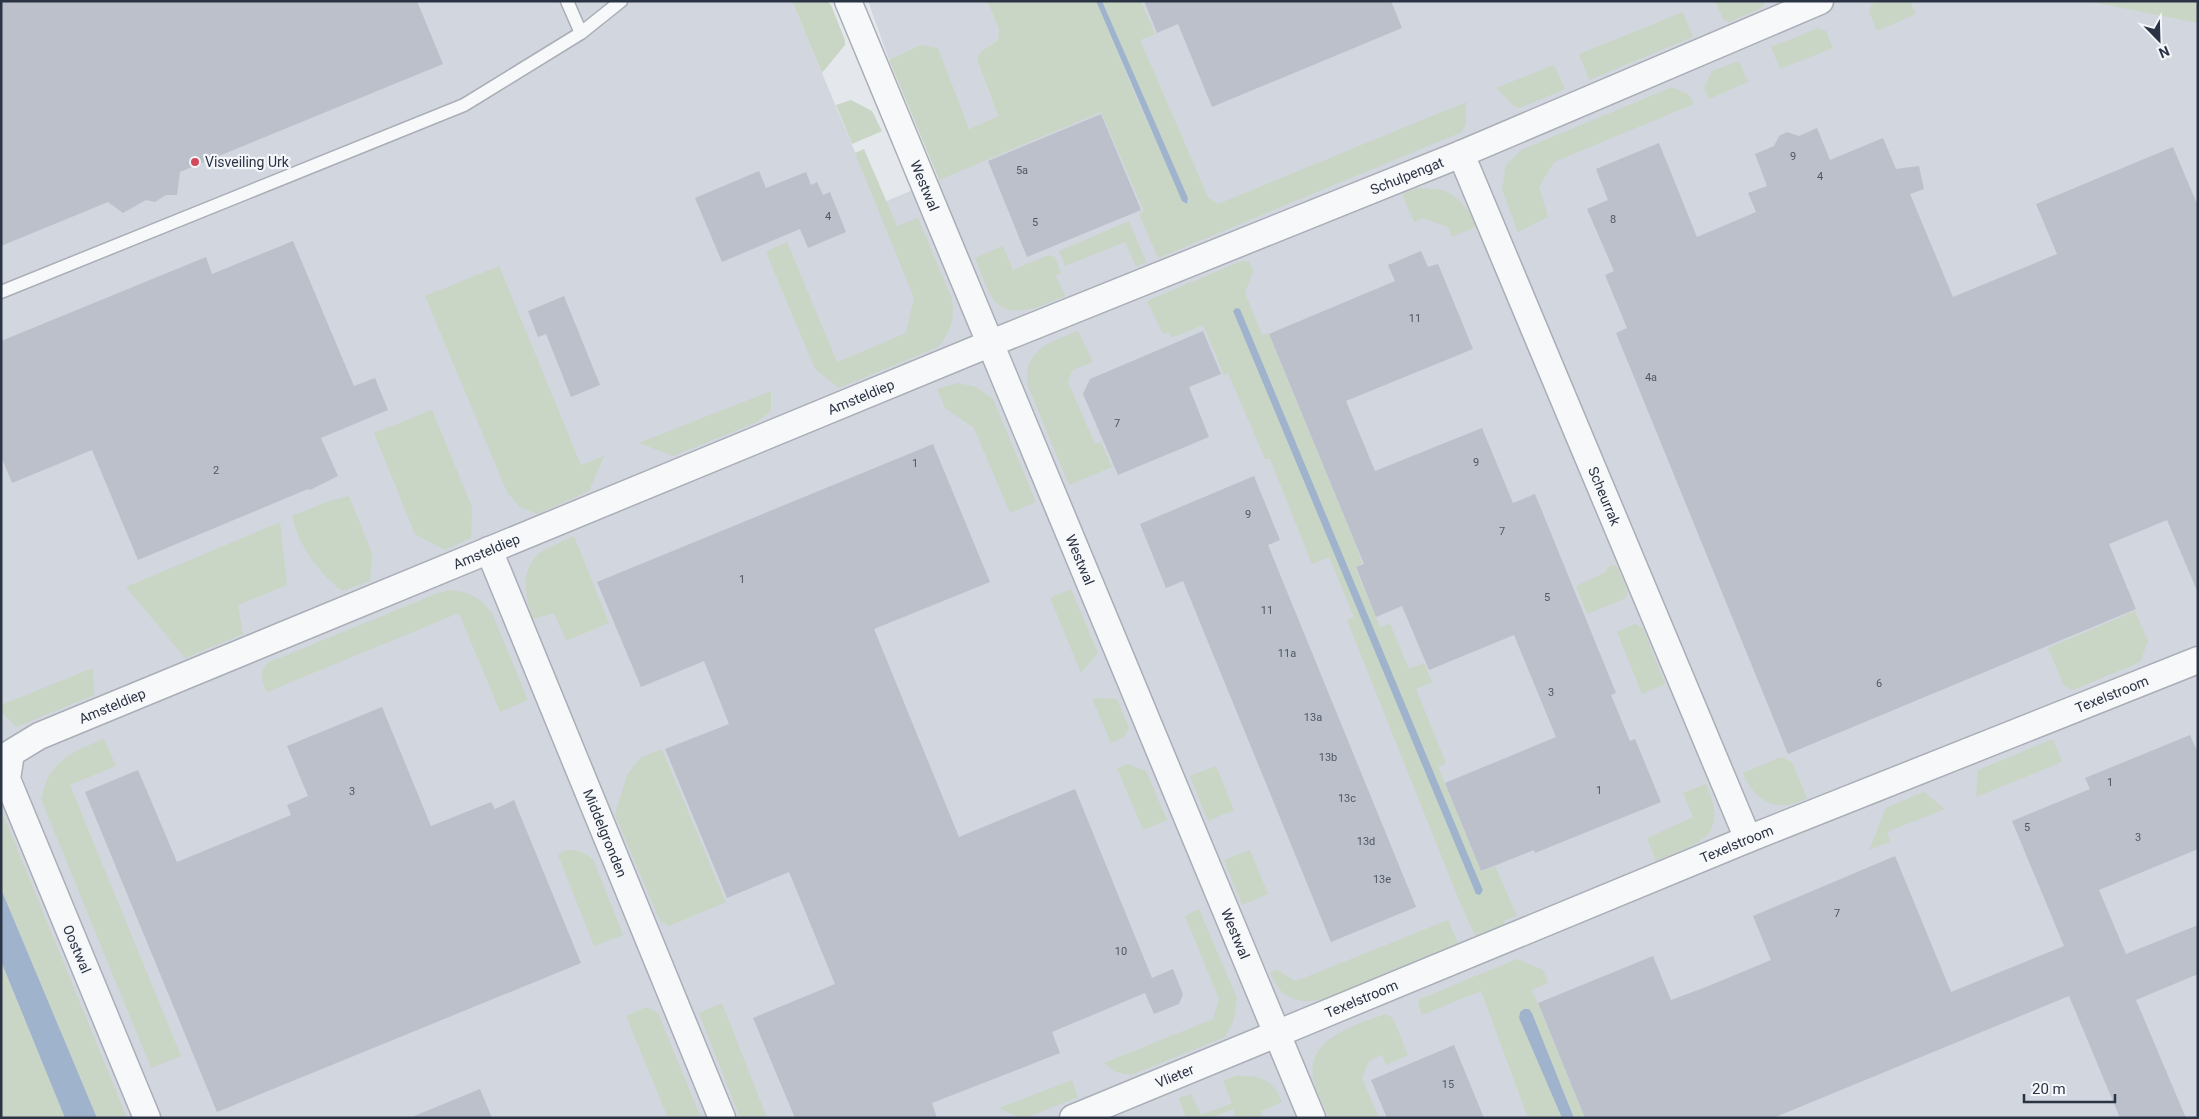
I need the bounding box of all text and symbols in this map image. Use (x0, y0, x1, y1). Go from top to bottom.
north arrow (2134, 15, 2184, 65)
text: N (2156, 43, 2172, 61)
house number: 9 (1790, 150, 1796, 163)
place label: Visveiling Urk (205, 154, 290, 170)
street label: Schulpengat (1368, 154, 1446, 198)
marker: Visveiling Urk (189, 156, 201, 168)
street label: Westwal (907, 158, 942, 213)
house number: 5a (1016, 164, 1028, 177)
house number: 4 (1817, 170, 1823, 183)
house number: 4 (825, 210, 831, 223)
house number: 8 (1610, 213, 1616, 226)
house number: 5 (1032, 216, 1038, 229)
house number: 11 (1409, 312, 1421, 325)
house number: 4a (1645, 371, 1657, 384)
street label: Amsteldiep (825, 376, 897, 418)
house number: 7 (1114, 417, 1120, 430)
house number: 9 (1473, 456, 1479, 469)
house number: 1 (912, 457, 918, 470)
house number: 2 (213, 464, 219, 477)
street label: Scheurrak (1585, 464, 1624, 529)
house number: 9 (1245, 508, 1251, 521)
house number: 7 (1499, 525, 1505, 538)
street label: Amsteldiep (451, 530, 522, 572)
street label: Westwal (1063, 532, 1098, 587)
house number: 1 (739, 573, 745, 586)
house number: 5 (1544, 591, 1550, 604)
house number: 11 (1261, 604, 1273, 617)
house number: 11a (1278, 647, 1296, 660)
street label: Texelstroom (2073, 673, 2151, 716)
house number: 6 (1876, 677, 1882, 690)
street label: Amsteldiep (76, 685, 148, 727)
house number: 3 (1548, 686, 1554, 699)
house number: 13a (1304, 711, 1322, 724)
house number: 13b (1319, 751, 1337, 764)
house number: 1 (2107, 776, 2113, 789)
house number: 1 (1596, 784, 1602, 797)
house number: 3 (349, 785, 355, 798)
street label: Middelgronden (580, 787, 630, 879)
house number: 13c (1338, 792, 1356, 805)
house number: 5 (2024, 821, 2030, 834)
street label: Texelstroom (1698, 822, 1775, 866)
house number: 3 (2135, 831, 2141, 844)
house number: 13d (1357, 835, 1375, 848)
house number: 13e (1373, 873, 1391, 886)
street label: Westwal (1218, 906, 1253, 961)
house number: 7 (1834, 907, 1840, 920)
street label: Oostwal (60, 922, 94, 976)
house number: 10 (1115, 945, 1127, 958)
street label: Texelstroom (1322, 977, 1400, 1021)
street label: Vlieter (1153, 1061, 1196, 1091)
scale bar (2024, 1072, 2115, 1104)
house number: 15 (1442, 1078, 1454, 1091)
text: 20 m (2032, 1080, 2066, 1098)

